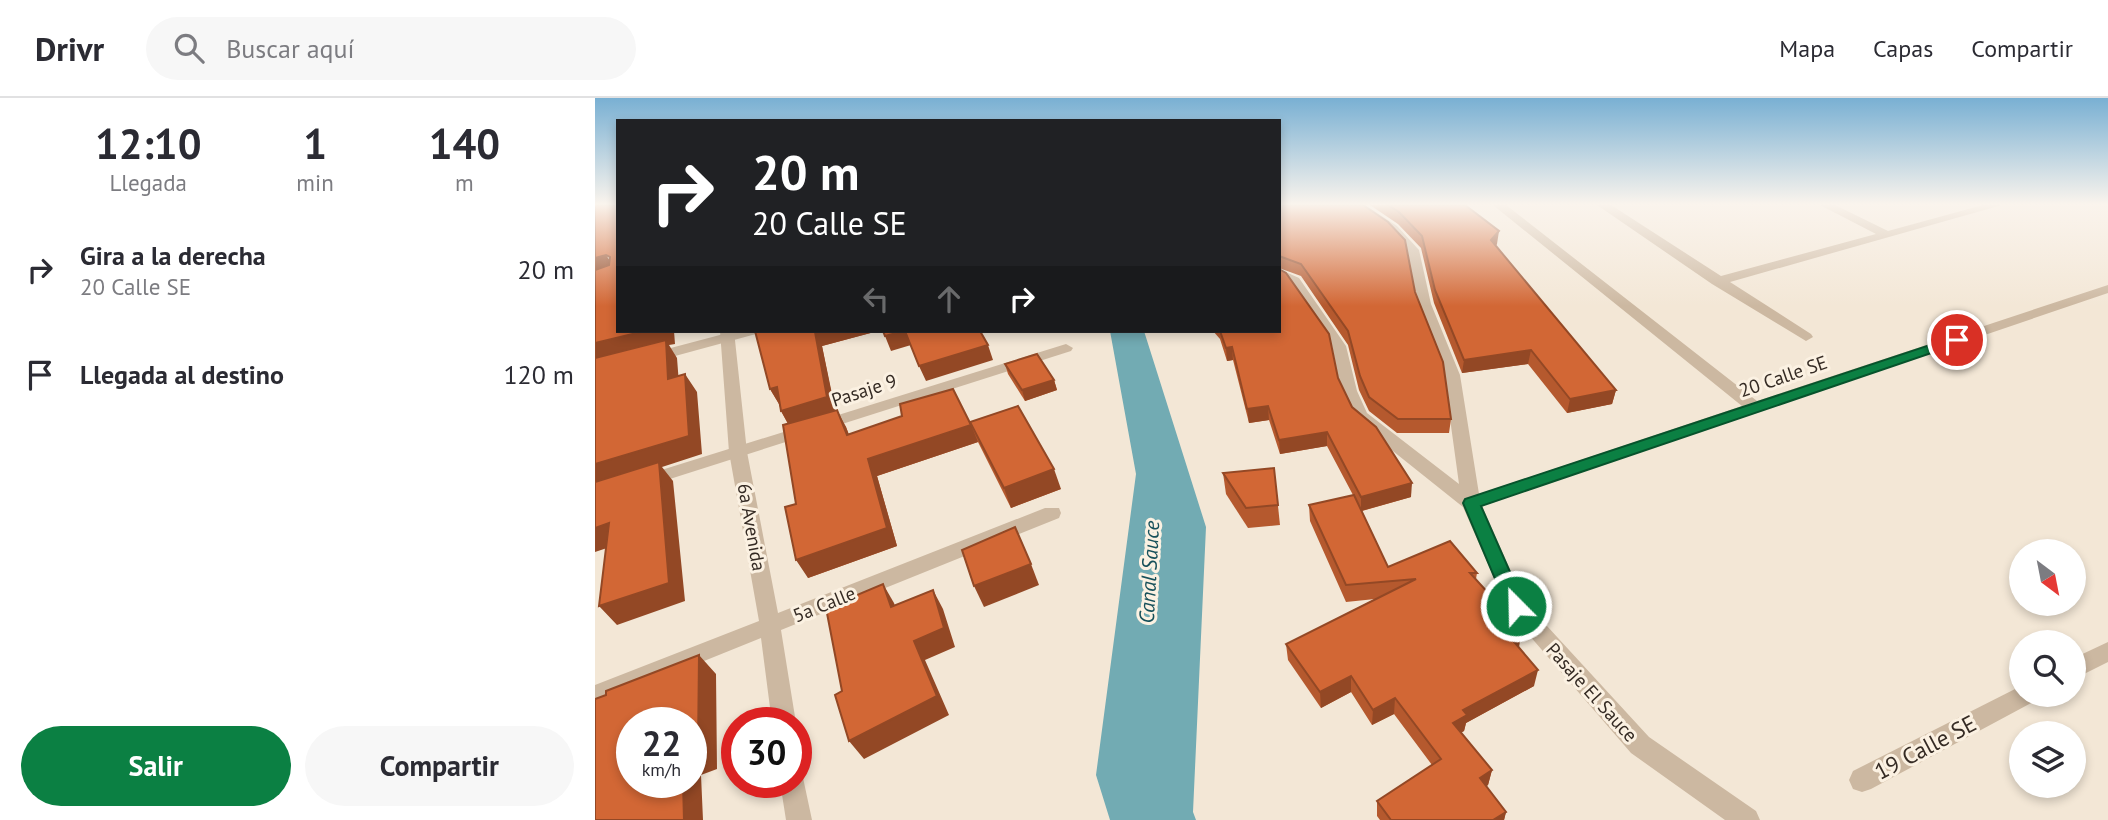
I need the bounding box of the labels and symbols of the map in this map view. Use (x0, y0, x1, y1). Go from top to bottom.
pin (1927, 310, 1987, 370)
street label: 20 Calle SE (1736, 350, 1830, 402)
street label: Pasaje 9 (828, 368, 900, 412)
street label: 6a Avenida (733, 481, 771, 573)
water label: Canal Sauce (1133, 520, 1165, 624)
north arrow (2009, 539, 2086, 616)
position arrow (1479, 569, 1553, 643)
street label: 5a Calle (789, 581, 859, 627)
street label: Pasaje El Sauce (1541, 638, 1643, 746)
speed limit sign: 30 (721, 707, 812, 798)
street label: 19 Calle SE (1869, 708, 1981, 786)

